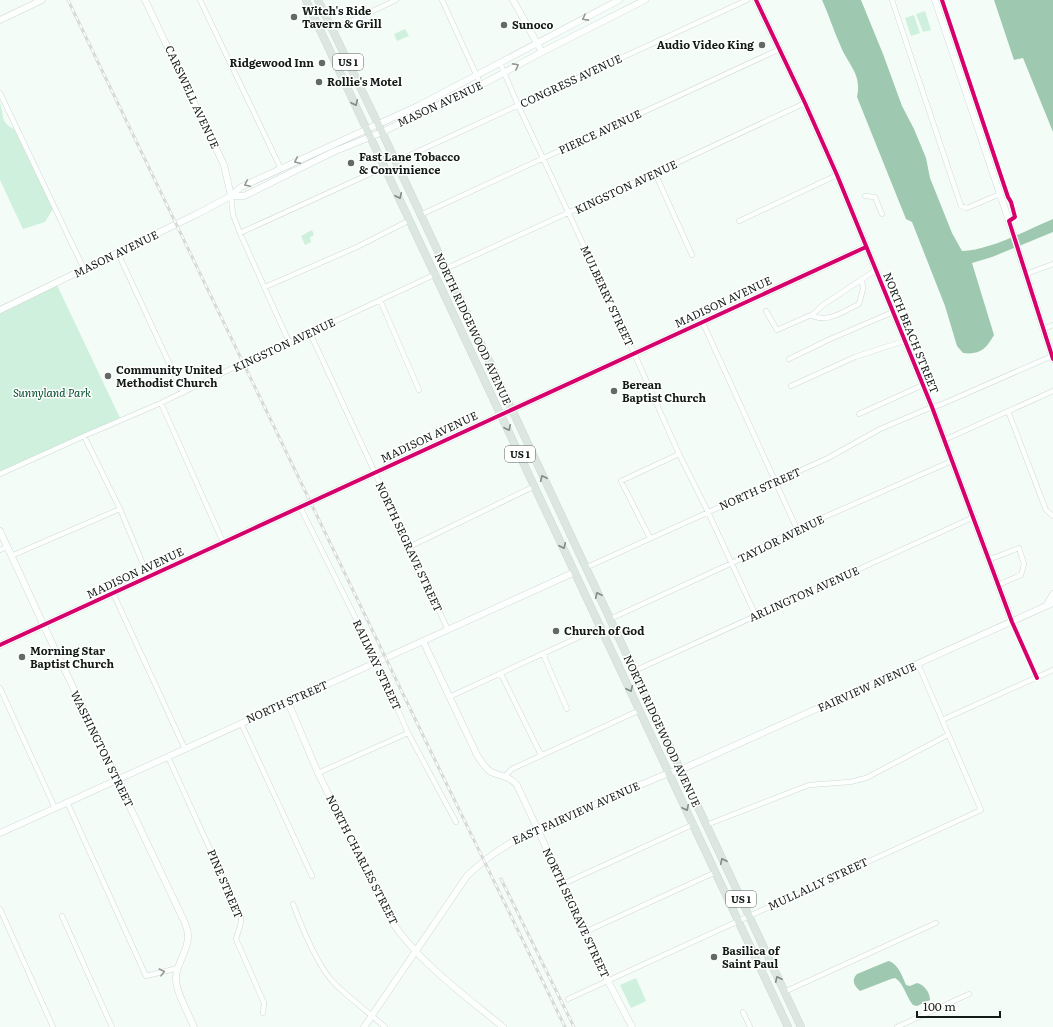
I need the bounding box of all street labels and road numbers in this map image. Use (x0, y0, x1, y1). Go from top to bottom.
street label: CARSWELL AVENUE (162, 42, 224, 151)
street label: CONGRESS AVENUE (517, 49, 624, 111)
road number: US 1 (333, 54, 363, 70)
street label: MASON AVENUE (394, 76, 485, 130)
street label: PIERCE AVENUE (556, 105, 644, 157)
street label: KINGSTON AVENUE (572, 155, 679, 217)
street label: MASON AVENUE (70, 226, 161, 281)
street label: MULBERRY STREET (577, 242, 638, 349)
street label: NORTH RIDGEWOOD AVENUE (431, 250, 516, 407)
street label: NORTH BEACH STREET (880, 270, 944, 396)
street label: MADISON AVENUE (671, 272, 774, 331)
street label: KINGSTON AVENUE (230, 313, 337, 375)
street label: MADISON AVENUE (377, 407, 480, 466)
road number: US 1 (505, 446, 535, 462)
street label: NORTH STREET (716, 463, 803, 513)
street label: NORTH SEGRAVE STREET (373, 479, 447, 614)
street label: TAYLOR AVENUE (735, 510, 826, 566)
street label: MADISON AVENUE (83, 543, 186, 602)
street label: ARLINGTON AVENUE (746, 562, 861, 625)
street label: RAILWAY STREET (350, 617, 406, 713)
street label: NORTH RIDGEWOOD AVENUE (620, 652, 705, 809)
street label: FAIRVIEW AVENUE (815, 657, 918, 715)
street label: NORTH STREET (243, 676, 330, 726)
street label: WASHINGTON STREET (68, 687, 138, 810)
street label: EAST FAIRVIEW AVENUE (509, 777, 642, 847)
street label: NORTH CHARLES STREET (323, 792, 403, 927)
street label: NORTH SEGRAVE STREET (540, 845, 614, 980)
street label: PINE STREET (204, 847, 248, 921)
street label: MULLALLY STREET (765, 853, 870, 913)
road number: US 1 (726, 891, 756, 907)

